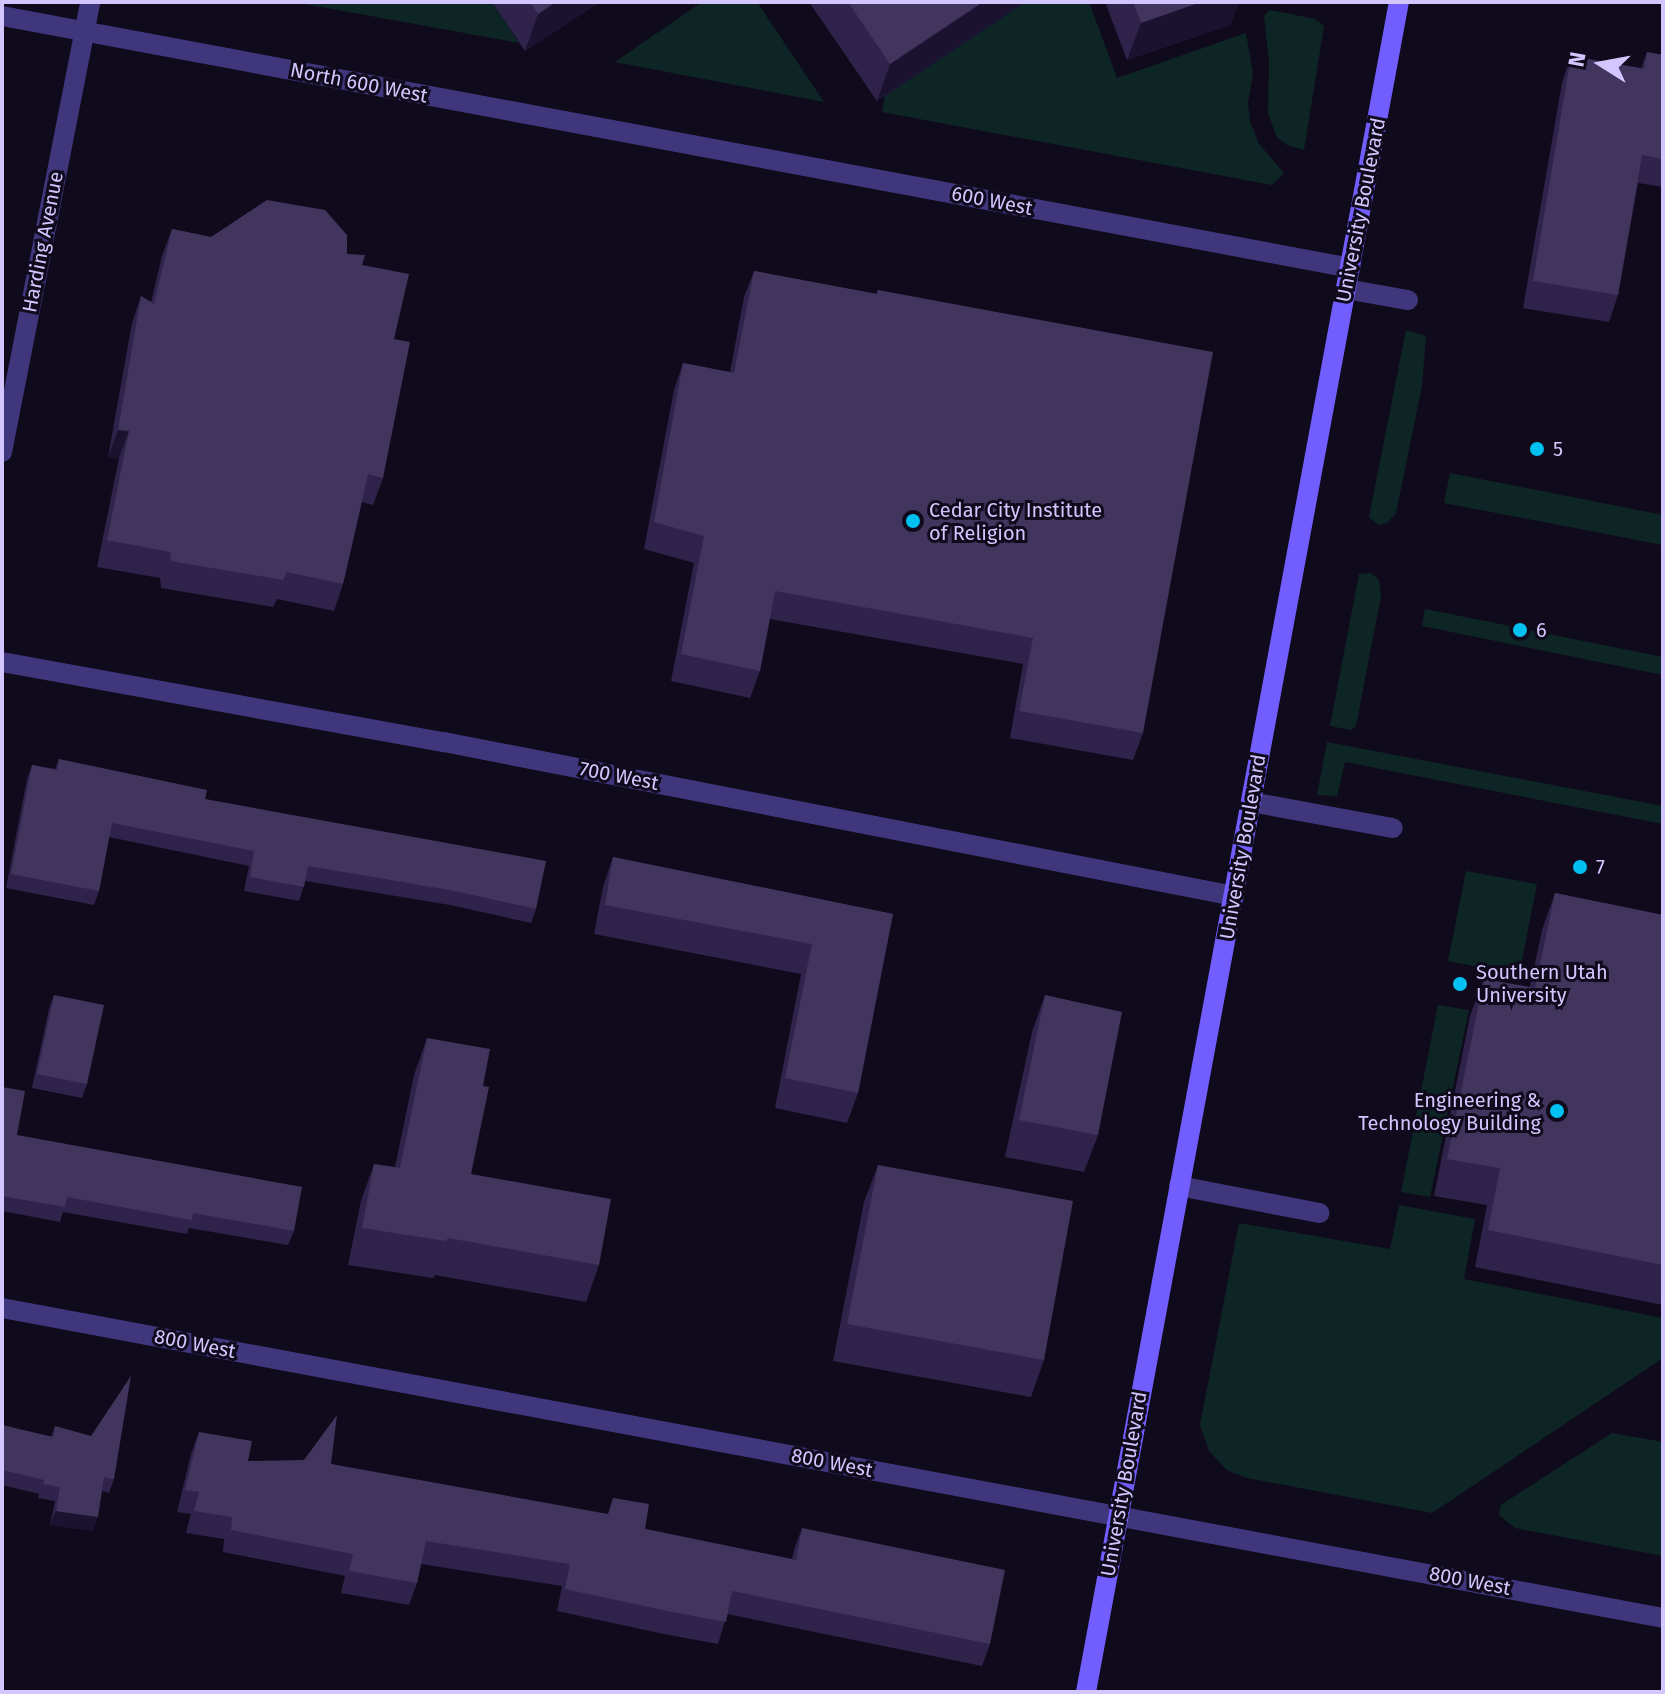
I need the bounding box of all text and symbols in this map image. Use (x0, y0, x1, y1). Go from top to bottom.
north arrow (1561, 24, 1641, 104)
text: N (1562, 50, 1592, 69)
street label: North 600 West (288, 58, 430, 108)
street label: University Boulevard (1331, 116, 1391, 304)
street label: Harding Avenue (18, 170, 68, 314)
street label: 600 West (949, 181, 1035, 221)
place label: 5 (1553, 437, 1563, 461)
marker: 5 (1528, 440, 1546, 458)
place label: Cedar City Institute of Religion (929, 498, 1102, 545)
marker: Cedar City Institute of Religion (904, 512, 922, 530)
place label: 6 (1536, 618, 1547, 642)
marker: 6 (1511, 621, 1529, 639)
street label: University Boulevard (1215, 753, 1271, 941)
street label: 700 West (577, 757, 661, 795)
place label: 7 (1596, 855, 1605, 879)
marker: 7 (1571, 858, 1589, 876)
place label: Southern Utah University (1476, 960, 1608, 1007)
marker: Southern Utah University (1451, 975, 1469, 993)
place label: Engineering & Technology Building (1358, 1088, 1541, 1135)
marker: Engineering & Technology Building (1548, 1102, 1566, 1120)
street label: 800 West (152, 1324, 238, 1364)
street label: University Boulevard (1096, 1390, 1152, 1578)
street label: 800 West (789, 1443, 875, 1483)
street label: 800 West (1427, 1561, 1513, 1601)

